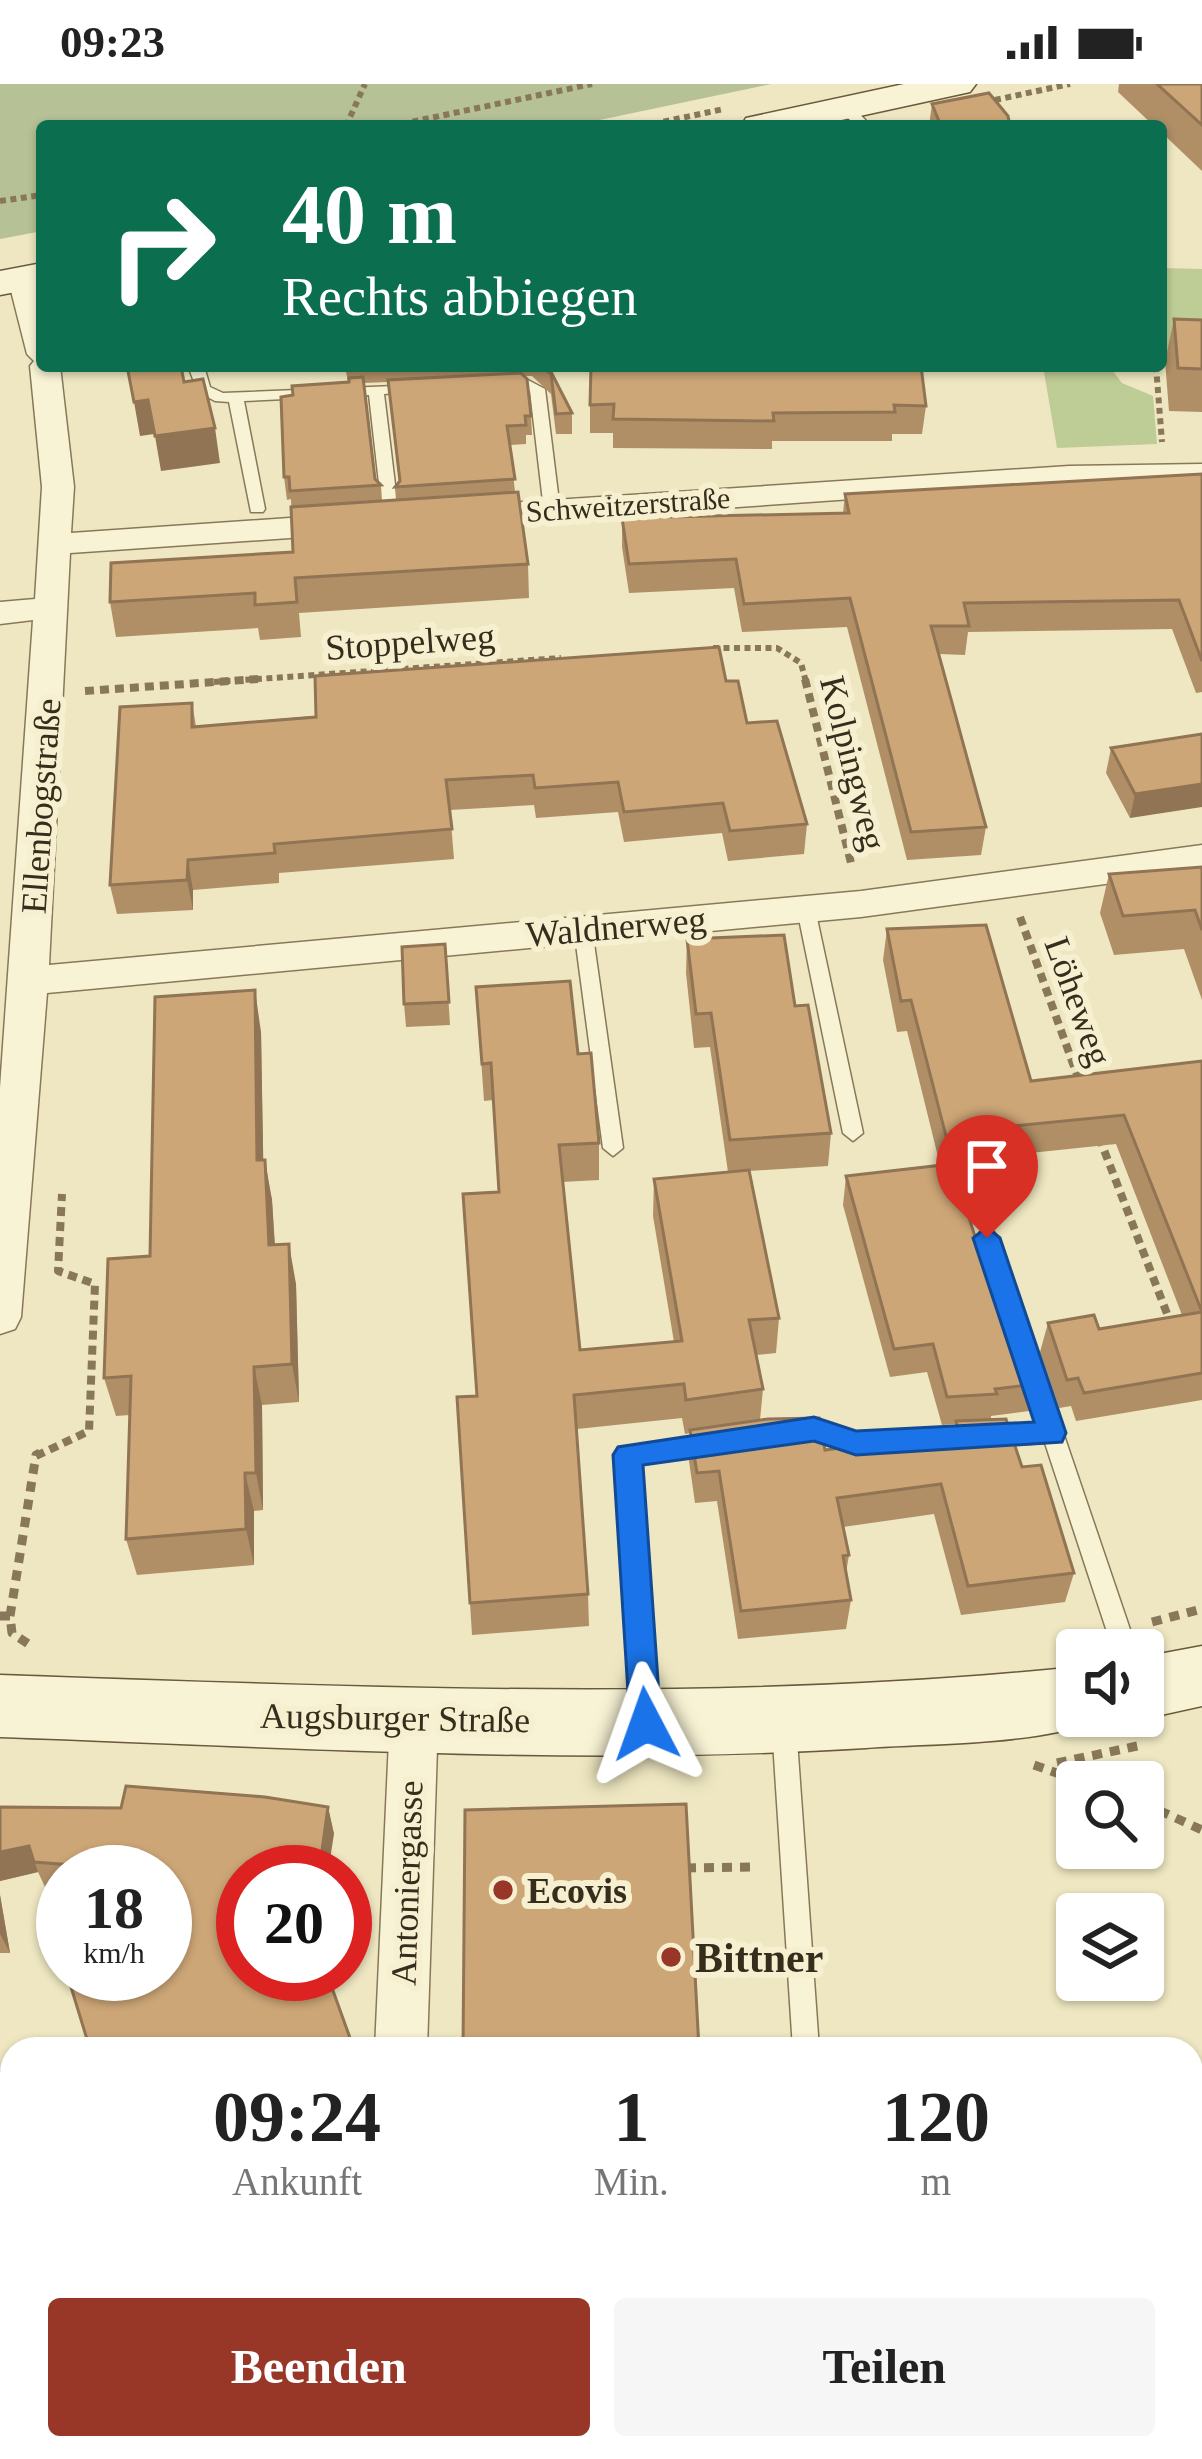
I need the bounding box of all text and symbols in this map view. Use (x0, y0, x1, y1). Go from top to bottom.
text: 09:23 (60, 17, 165, 67)
icon: right (84, 168, 240, 324)
text: 40 m (282, 168, 457, 261)
text: Rechts abbiegen (282, 267, 637, 327)
street label: Schweitzerstraße (525, 481, 731, 528)
street label: Stoppelweg (324, 616, 496, 668)
street label: Kolpingweg (812, 672, 894, 854)
street label: Ellenbogstraße (14, 697, 68, 915)
street label: Waldnerweg (524, 899, 708, 955)
street label: Löheweg (1036, 932, 1120, 1071)
pin (936, 1115, 1038, 1238)
icon: arrive (954, 1133, 1020, 1199)
map controls (1056, 1629, 1164, 2001)
button: sound (1056, 1629, 1164, 1737)
position arrow (583, 1661, 709, 1787)
street label: Augsburger Straße (260, 1696, 530, 1740)
button: search (1056, 1761, 1164, 1869)
street label: Antoniergasse (383, 1780, 431, 1986)
speed limit sign: 20 (216, 1845, 372, 2001)
place label: Ecovis (527, 1871, 627, 1911)
text: 18 (84, 1875, 144, 1941)
marker: Ecovis (490, 1877, 516, 1903)
button: layers (1056, 1893, 1164, 2001)
place label: Bittner (695, 1935, 823, 1981)
text: km/h (83, 1936, 145, 1969)
marker: Bittner (658, 1944, 684, 1970)
text: 09:24 (213, 2077, 381, 2157)
text: 1 (613, 2077, 649, 2157)
text: 120 (882, 2077, 990, 2157)
text: Ankunft (232, 2160, 362, 2203)
text: Min. (594, 2160, 669, 2203)
text: m (921, 2160, 951, 2203)
button: Beenden (48, 2298, 590, 2436)
button: Teilen (614, 2298, 1155, 2436)

